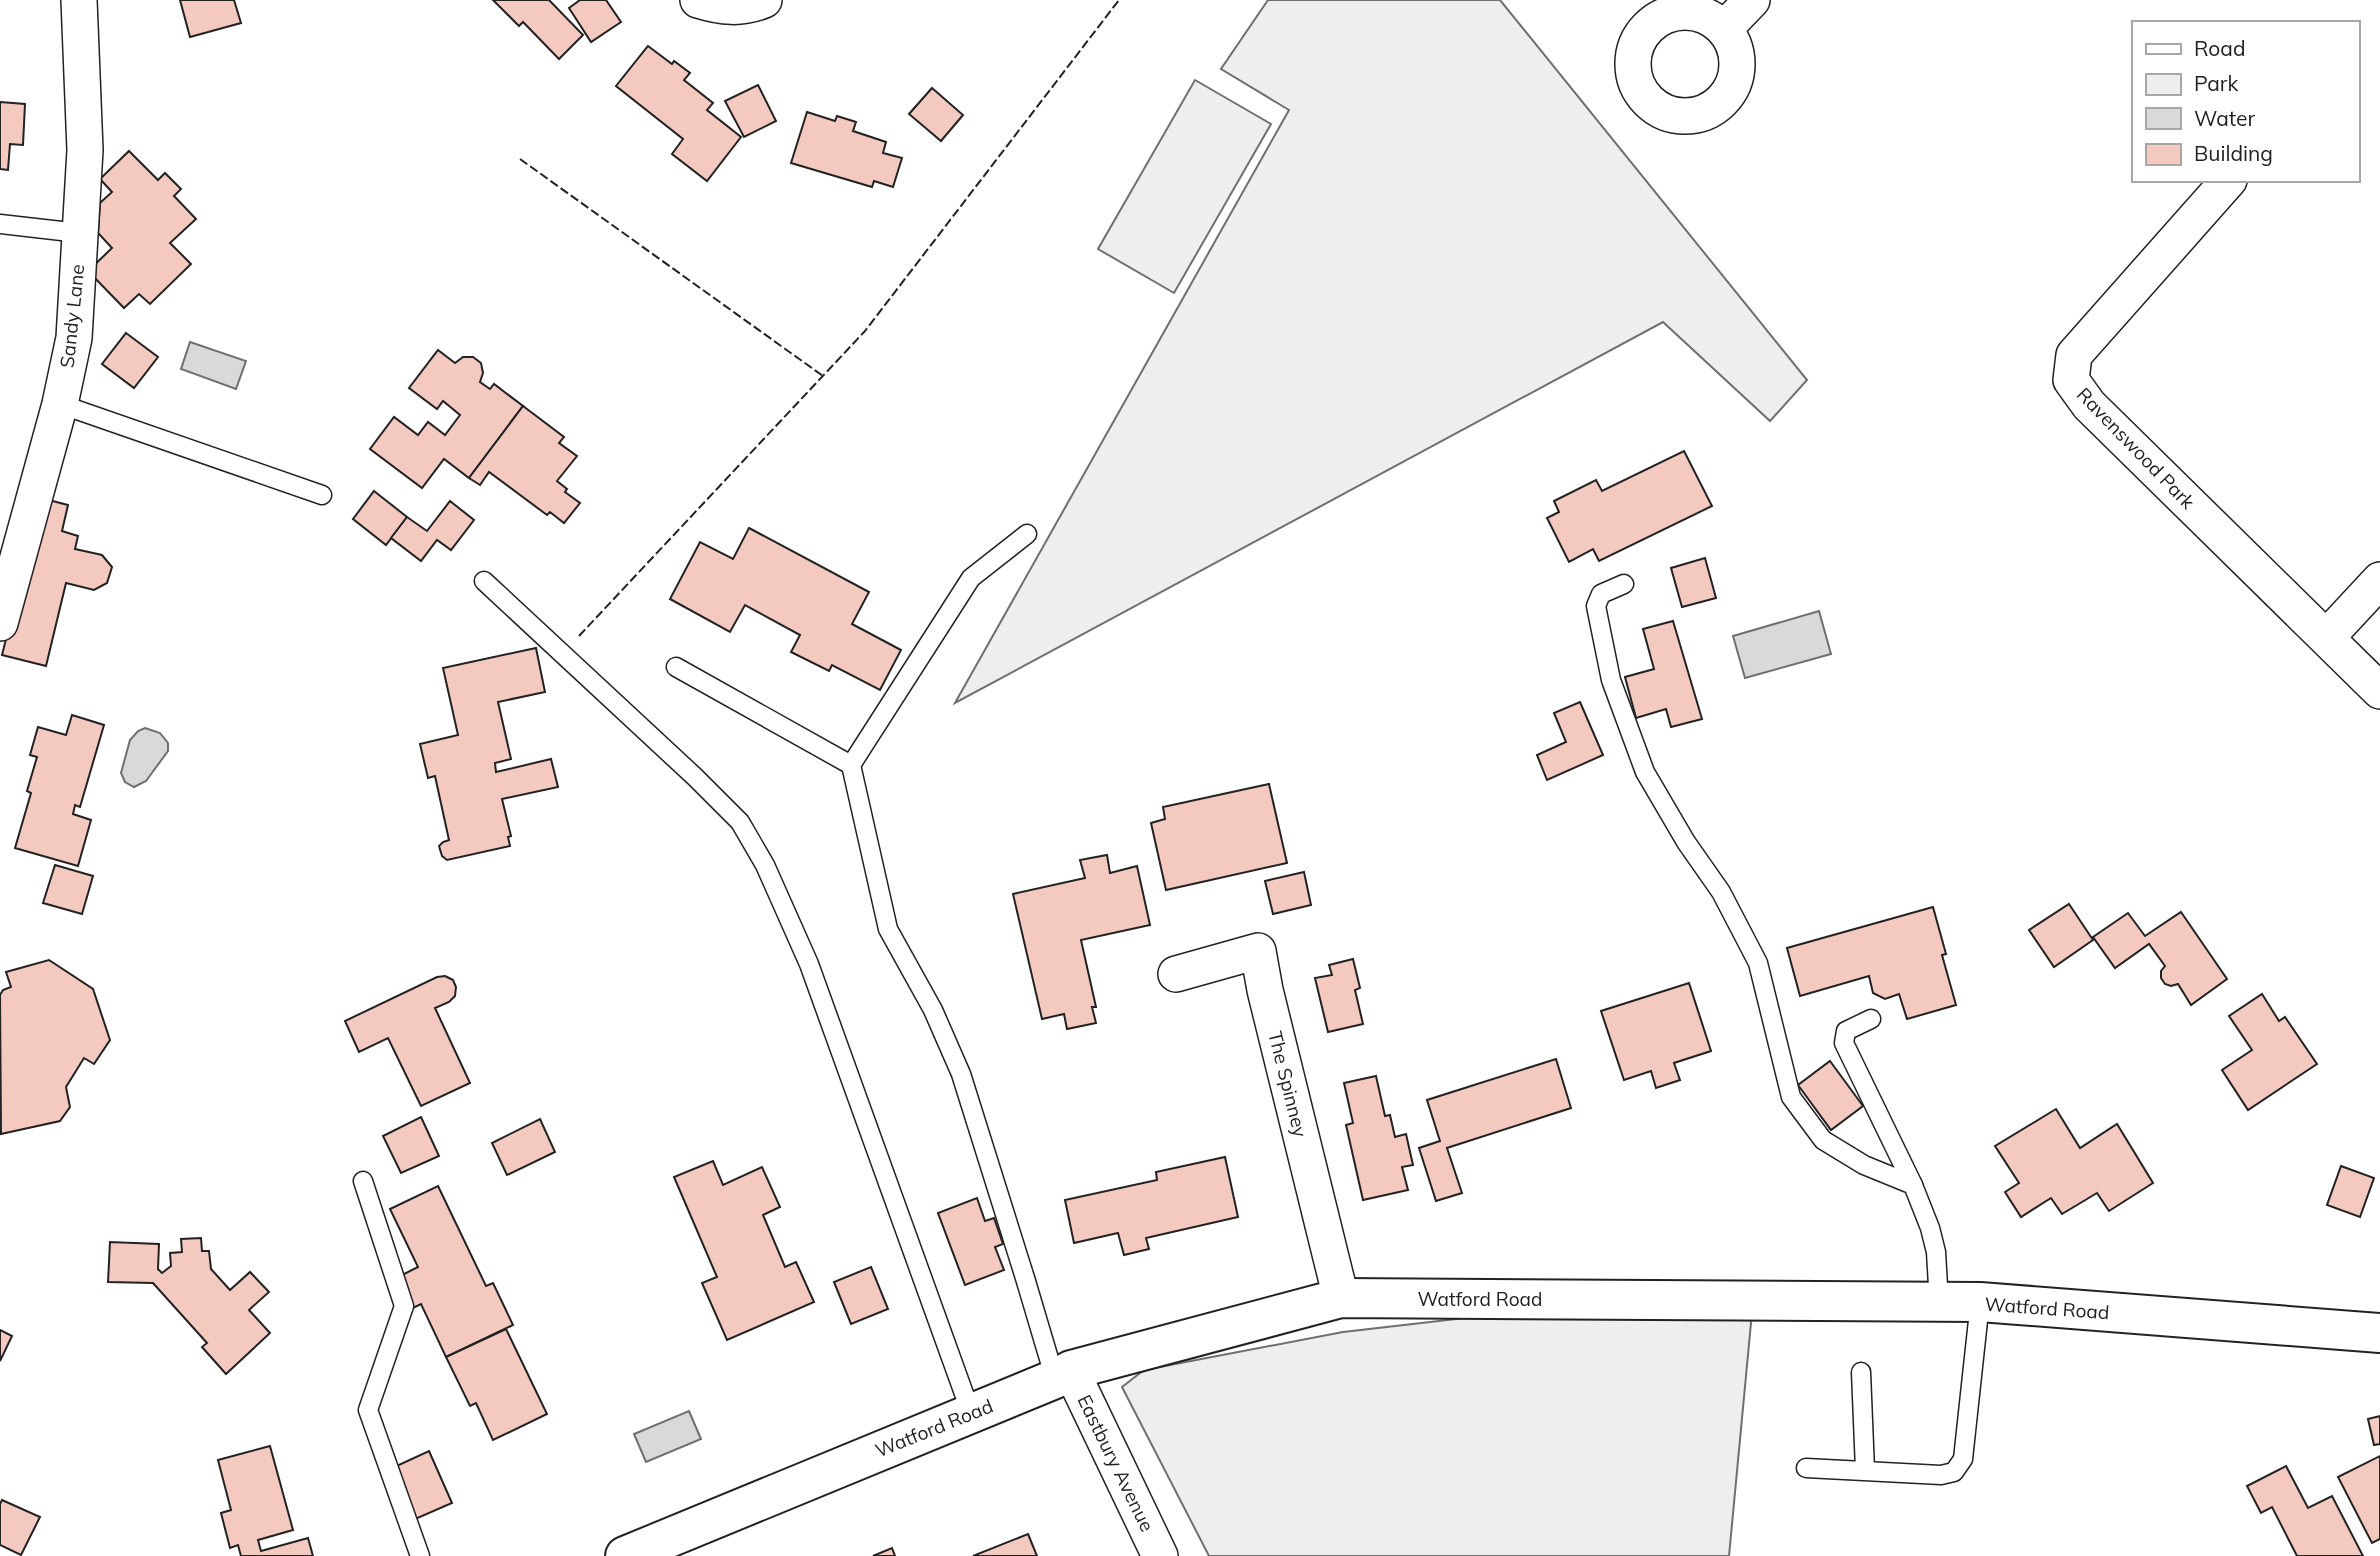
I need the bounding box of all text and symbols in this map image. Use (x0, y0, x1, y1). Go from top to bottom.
legend (2132, 21, 2359, 182)
text: Road (2194, 35, 2245, 61)
text: Park (2194, 70, 2238, 96)
text: Water (2194, 105, 2255, 131)
text: Building (2194, 140, 2273, 166)
street label: Sandy Lane (55, 263, 89, 369)
street label: Ravenswood Park (2072, 382, 2200, 514)
street label: The Spinney (1263, 1029, 1313, 1139)
street label: Watford Road (1418, 1287, 1542, 1311)
street label: Watford Road (1984, 1292, 2110, 1324)
street label: Eastbury Avenue (1072, 1391, 1160, 1535)
street label: Watford Road (872, 1393, 996, 1463)

